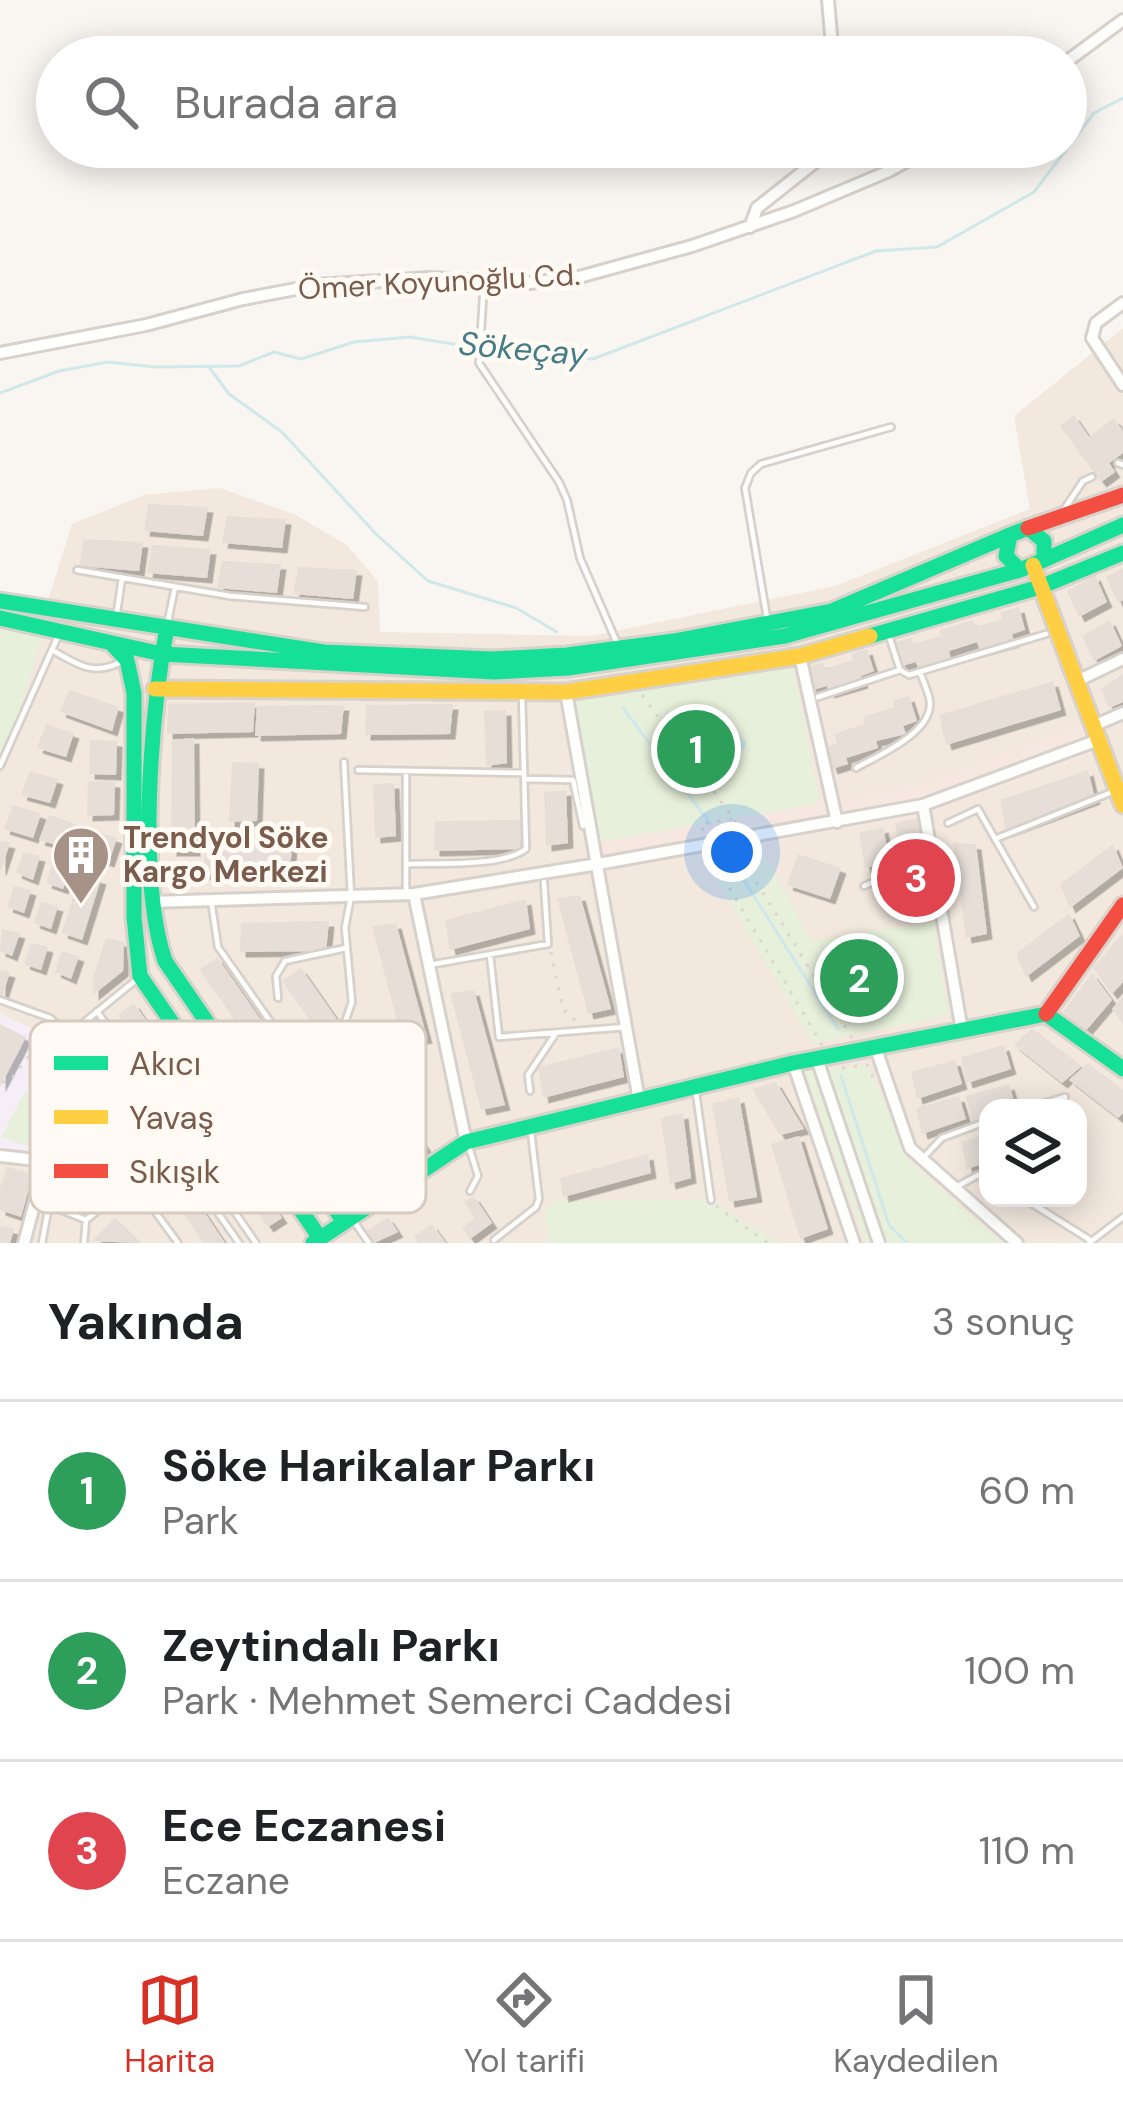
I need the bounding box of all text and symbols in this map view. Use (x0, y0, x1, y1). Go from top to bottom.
search box (36, 36, 1087, 168)
icon: search (78, 69, 144, 135)
text: Burada ara (174, 73, 398, 132)
street label: Ömer Koyunoğlu Cd. (297, 255, 581, 308)
water label: Sökeçay (457, 321, 591, 376)
pin: 1 (657, 704, 735, 794)
place label: Trendyol Söke Kargo Merkezi (123, 818, 329, 891)
your location (702, 822, 762, 882)
building icon: Trendyol Söke Kargo Merkezi (50, 824, 112, 906)
pin: 3 (877, 833, 955, 923)
pin: 2 (820, 933, 898, 1023)
legend (30, 1021, 426, 1213)
text: Akıcı (129, 1042, 201, 1085)
text: Yavaş (129, 1096, 214, 1139)
map controls (979, 1099, 1087, 1207)
button: layers (979, 1099, 1087, 1207)
text: Sıkışık (129, 1150, 220, 1193)
text: Yakında (48, 1288, 244, 1355)
text: 3 sonuç (932, 1296, 1075, 1347)
text: Söke Harikalar Parkı (162, 1436, 595, 1495)
text: 1 (80, 1465, 94, 1516)
text: 60 m (979, 1465, 1075, 1516)
text: Park (162, 1495, 239, 1546)
text: Zeytindalı Parkı (162, 1616, 500, 1675)
text: 2 (76, 1645, 98, 1696)
text: 100 m (964, 1645, 1075, 1696)
text: Park · Mehmet Semerci Caddesi (162, 1675, 732, 1726)
text: Ece Eczanesi (162, 1796, 446, 1855)
text: 3 (75, 1825, 99, 1876)
text: 110 m (979, 1825, 1075, 1876)
text: Eczane (162, 1855, 290, 1906)
tab: Harita (124, 1967, 215, 2082)
tab: Yol tarifi (464, 1967, 585, 2082)
tab: Kaydedilen (833, 1967, 999, 2082)

